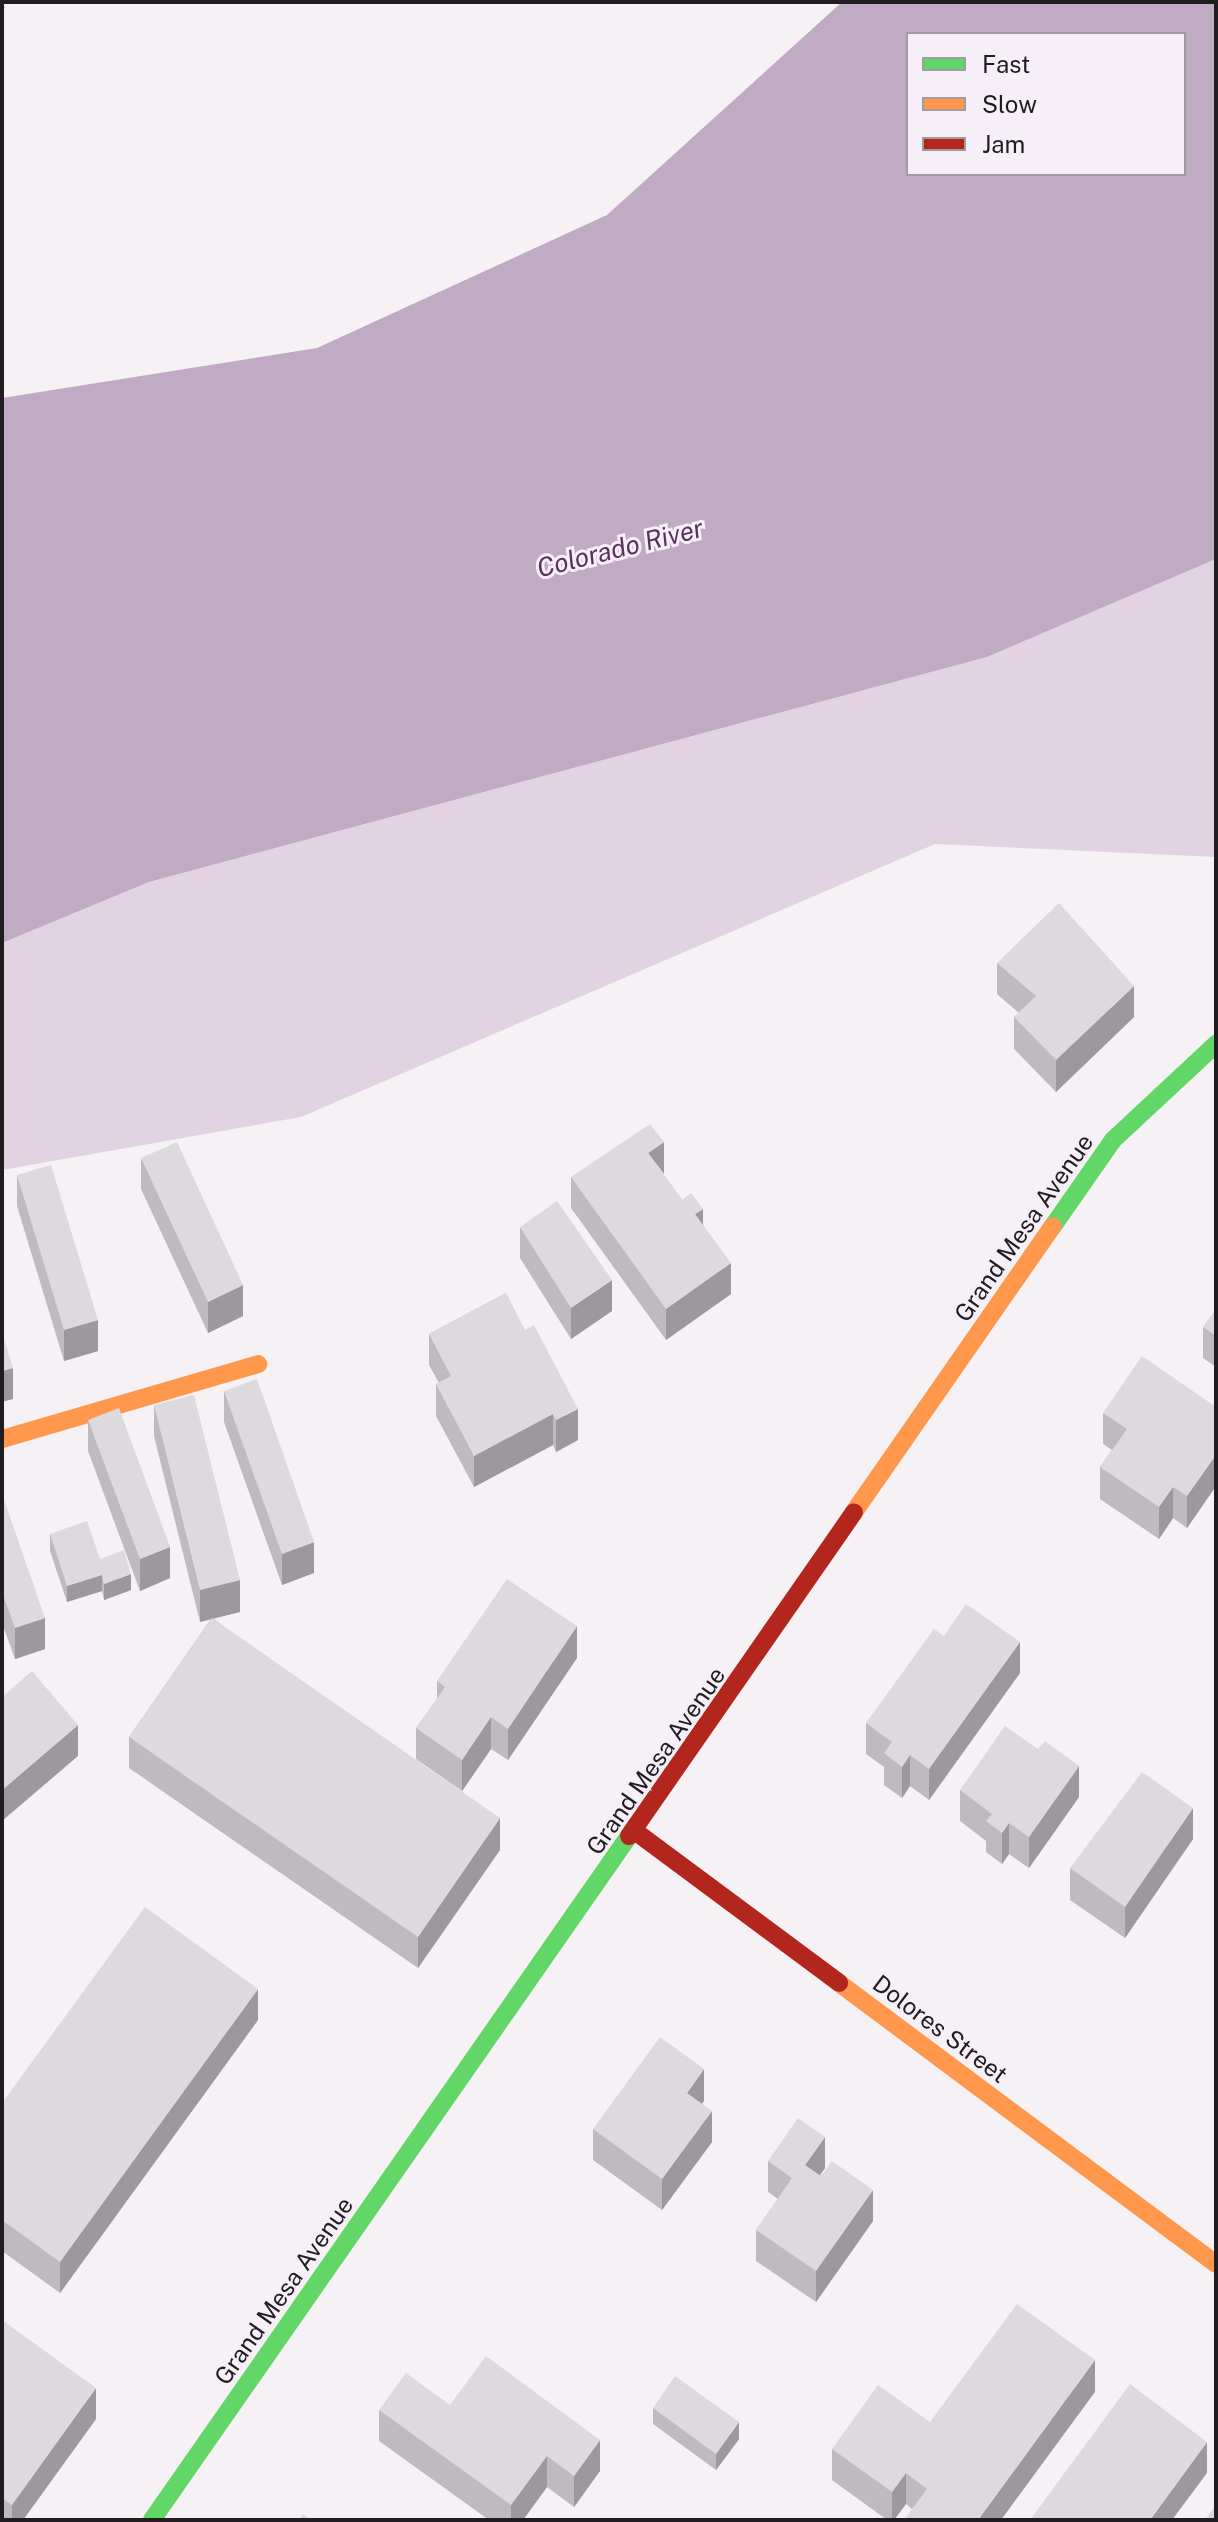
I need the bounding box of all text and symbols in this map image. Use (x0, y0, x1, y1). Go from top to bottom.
legend (906, 32, 1186, 176)
text: Fast (982, 50, 1030, 78)
text: Slow (982, 90, 1037, 118)
text: Jam (982, 130, 1025, 158)
water label: Colorado River (533, 512, 707, 584)
street label: Grand Mesa Avenue (948, 1129, 1100, 1327)
street label: Grand Mesa Avenue (580, 1662, 732, 1860)
street label: Dolores Street (867, 1969, 1013, 2089)
street label: Grand Mesa Avenue (208, 2192, 360, 2390)

